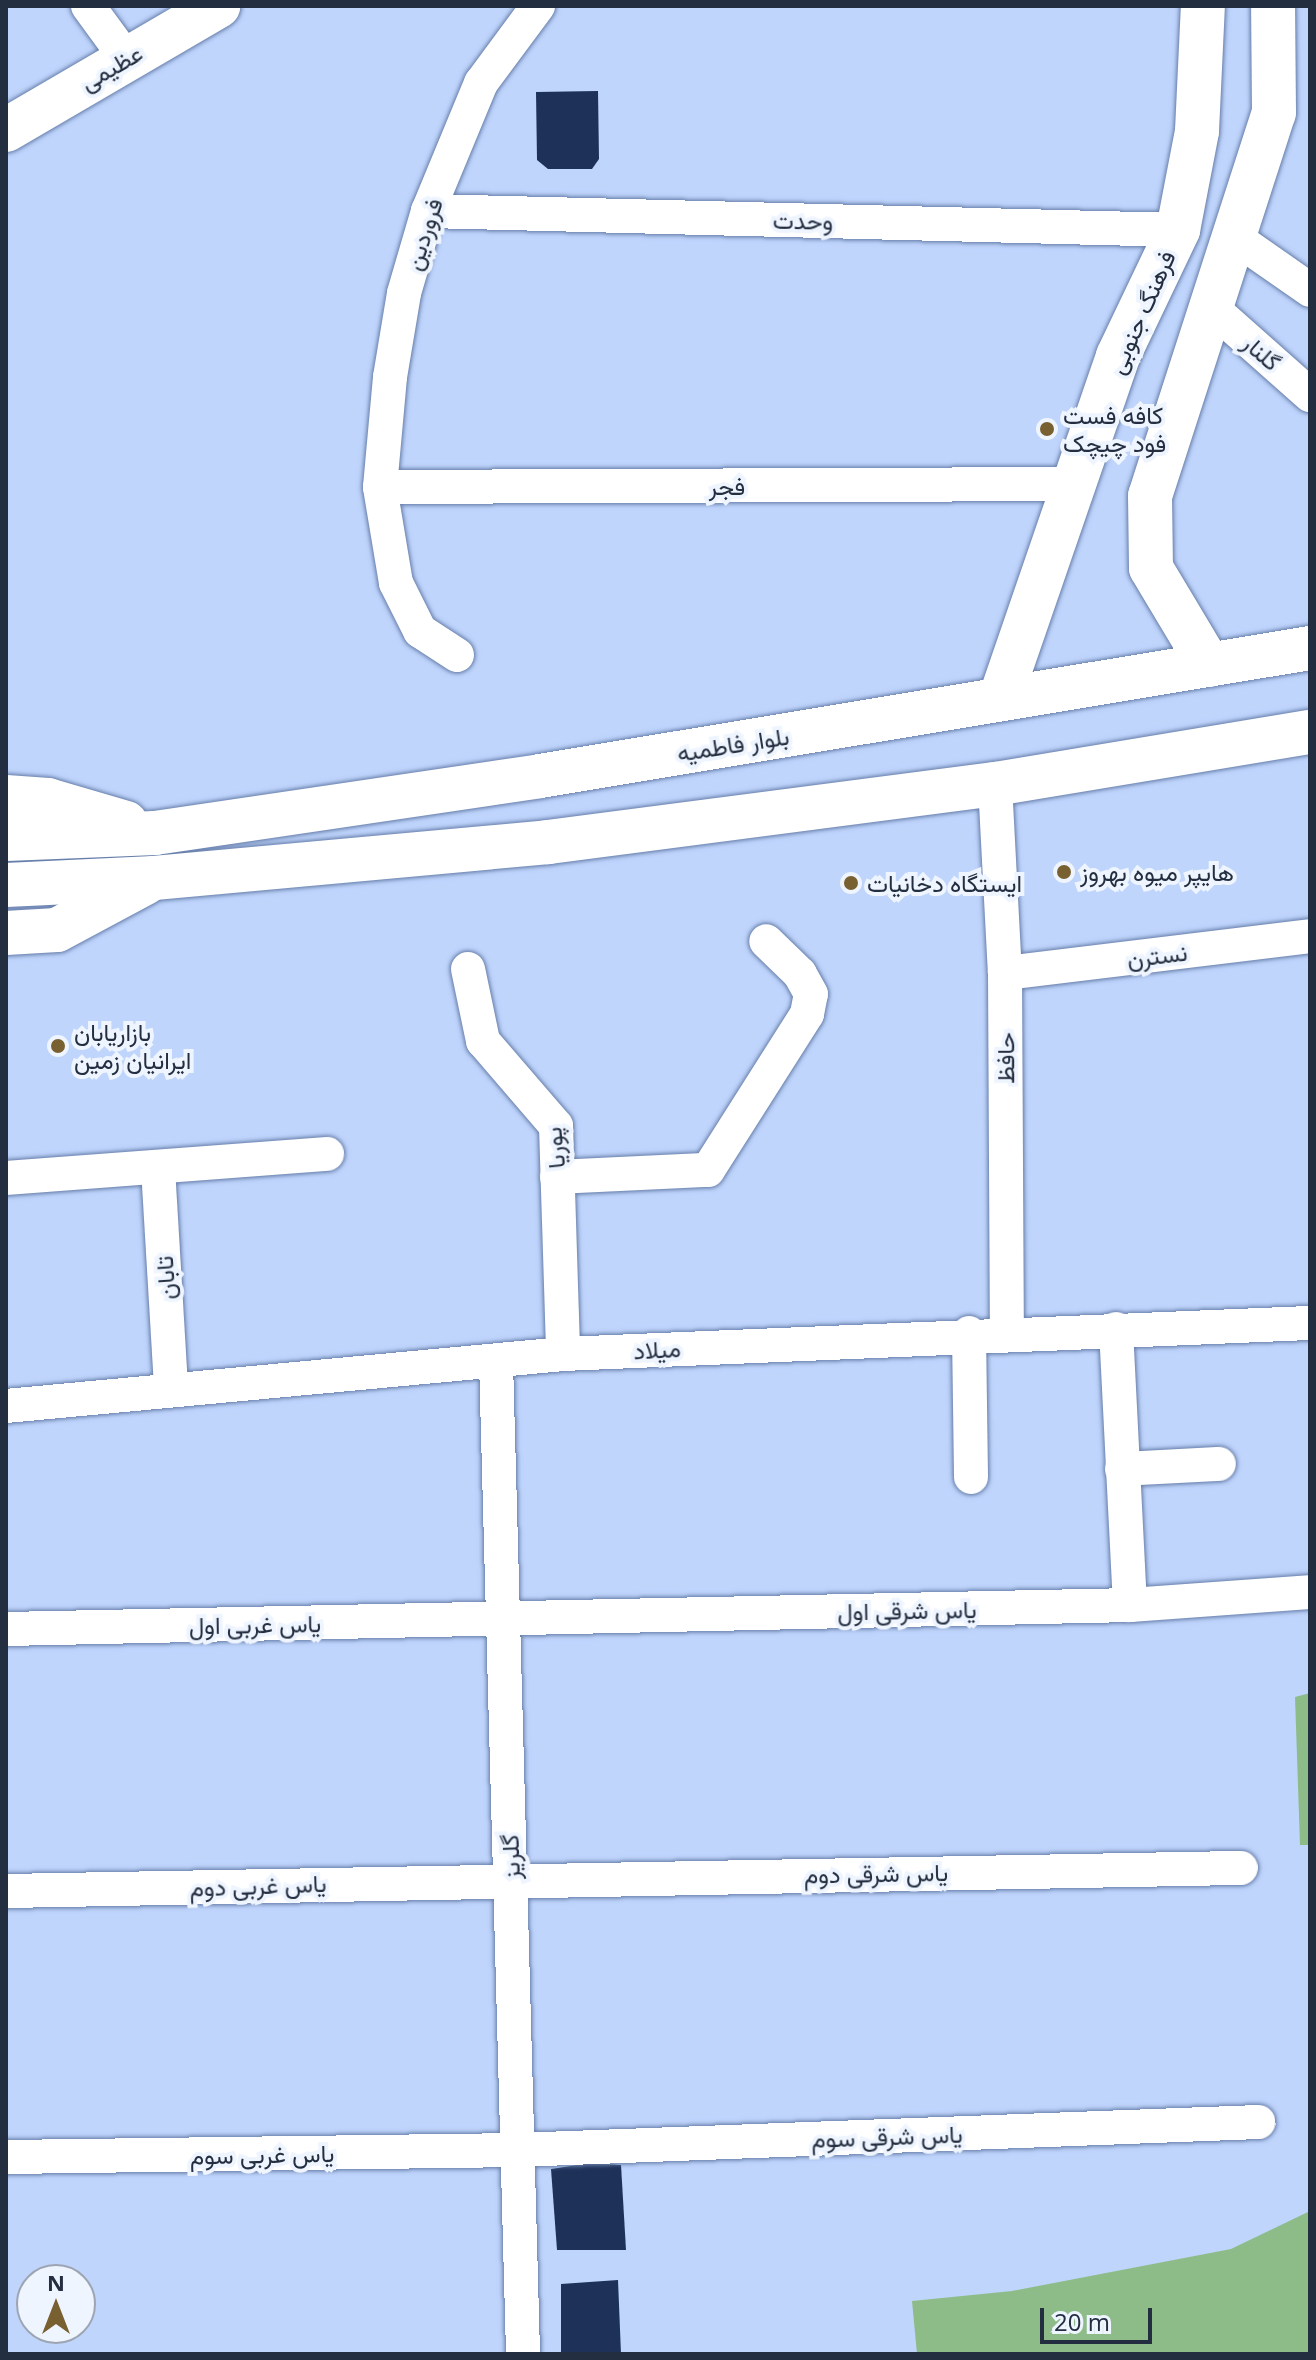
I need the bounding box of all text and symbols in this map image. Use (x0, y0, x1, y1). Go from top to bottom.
street label: عظیمی (75, 38, 147, 96)
street label: فروردین (398, 194, 448, 274)
street label: وحدت (773, 205, 833, 235)
street label: فرهنگ جنوبی (1101, 246, 1181, 378)
street label: گلنار (1237, 328, 1287, 376)
place label: کافه فست فود چیچک (1063, 401, 1166, 457)
marker: کافه فست فود چیچک (1038, 420, 1056, 438)
street label: فجر (709, 472, 745, 500)
street label: بلوار فاطمیه (675, 721, 791, 767)
place label: هایپر میوه بهروز (1080, 858, 1234, 886)
marker: هایپر میوه بهروز (1055, 863, 1073, 881)
place label: ایستگاه دخانیات (867, 869, 1022, 897)
marker: ایستگاه دخانیات (842, 874, 860, 892)
street label: نسترن (1125, 937, 1189, 973)
place label: بازاریابان ایرانیان زمین (74, 1018, 191, 1074)
street label: حافظ (991, 1032, 1019, 1084)
marker: بازاریابان ایرانیان زمین (49, 1037, 67, 1055)
street label: پوریا (538, 1126, 570, 1170)
street label: تابان (149, 1255, 181, 1301)
street label: میلاد (633, 1333, 681, 1365)
street label: یاس شرقی اول (837, 1594, 977, 1626)
street label: یاس غربی اول (189, 1608, 321, 1640)
street label: گلریز (495, 1834, 525, 1880)
street label: یاس شرقی دوم (804, 1857, 948, 1889)
street label: یاس غربی دوم (189, 1868, 327, 1902)
street label: یاس شرقی سوم (811, 2119, 963, 2153)
street label: یاس غربی سوم (189, 2138, 335, 2170)
north arrow (16, 2264, 96, 2344)
text: N (47, 2267, 65, 2297)
scale bar (1044, 2292, 1156, 2342)
text: 20 m (1054, 2305, 1110, 2338)

